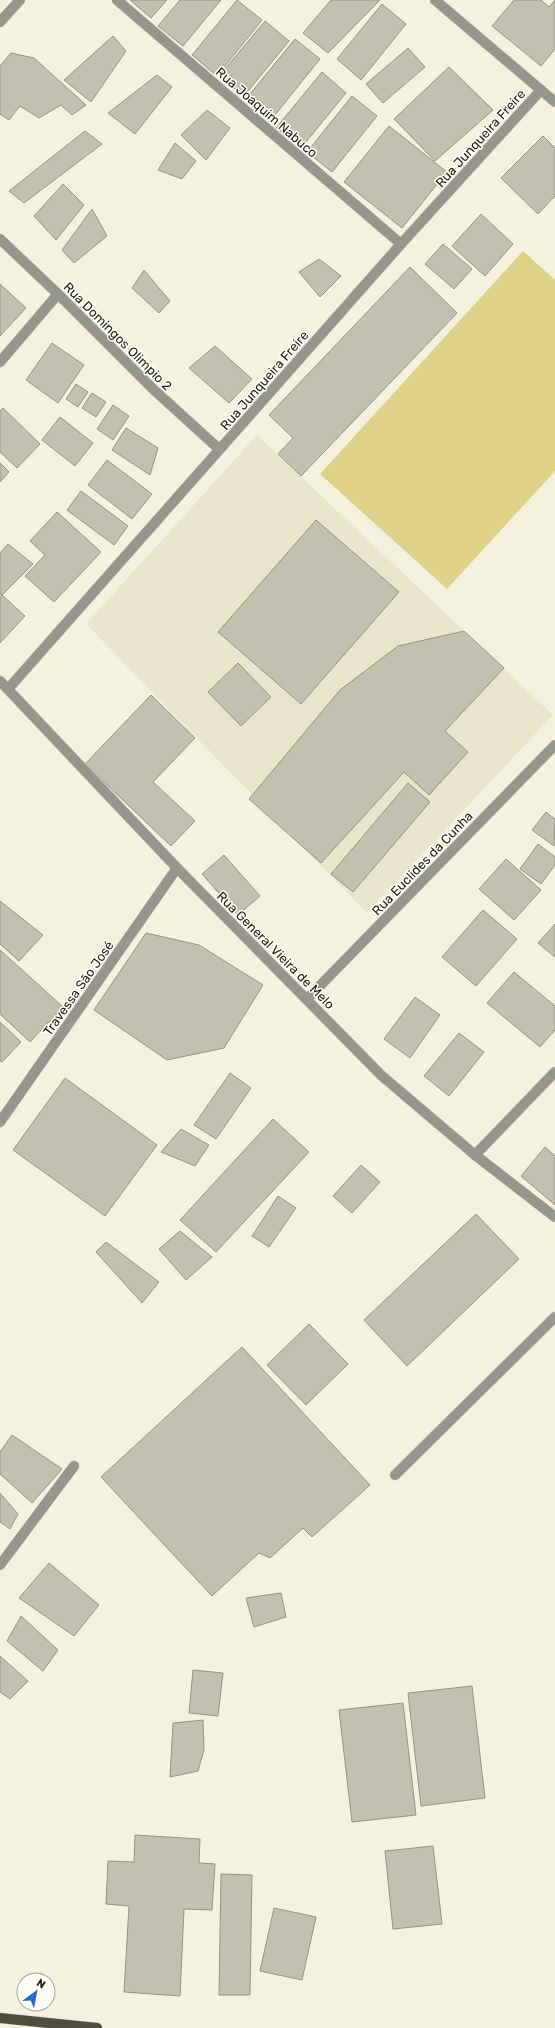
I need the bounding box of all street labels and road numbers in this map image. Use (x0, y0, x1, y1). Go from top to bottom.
street label: Rua Joaquim Nabuco (213, 64, 320, 161)
street label: Rua Junqueira Freire (432, 86, 528, 190)
street label: Rua Domingos Olimpio 2 (60, 279, 175, 394)
street label: Rua Junqueira Freire (217, 328, 312, 433)
street label: Rua Euclides da Cunha (369, 808, 476, 918)
street label: Rua General Vieira de Melo (214, 889, 337, 1012)
street label: Travessa São José (40, 938, 117, 1038)

